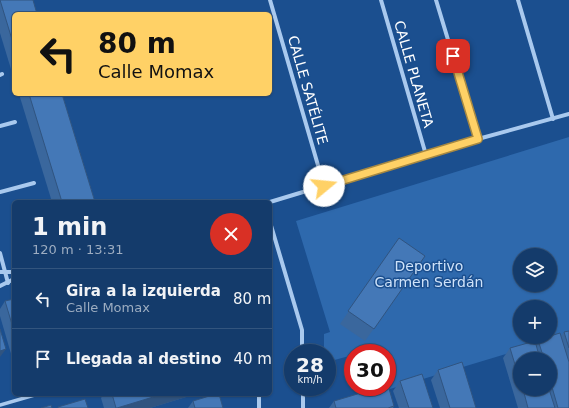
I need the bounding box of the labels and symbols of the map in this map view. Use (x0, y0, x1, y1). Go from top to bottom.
street label: CALLE PLANETA (391, 19, 437, 130)
street label: CALLE SATÉLITE (285, 34, 331, 146)
pin (436, 39, 470, 73)
position arrow (303, 165, 345, 207)
park label: Deportivo Carmen Serdán (375, 258, 483, 290)
speed limit sign: 30 (344, 344, 396, 396)

